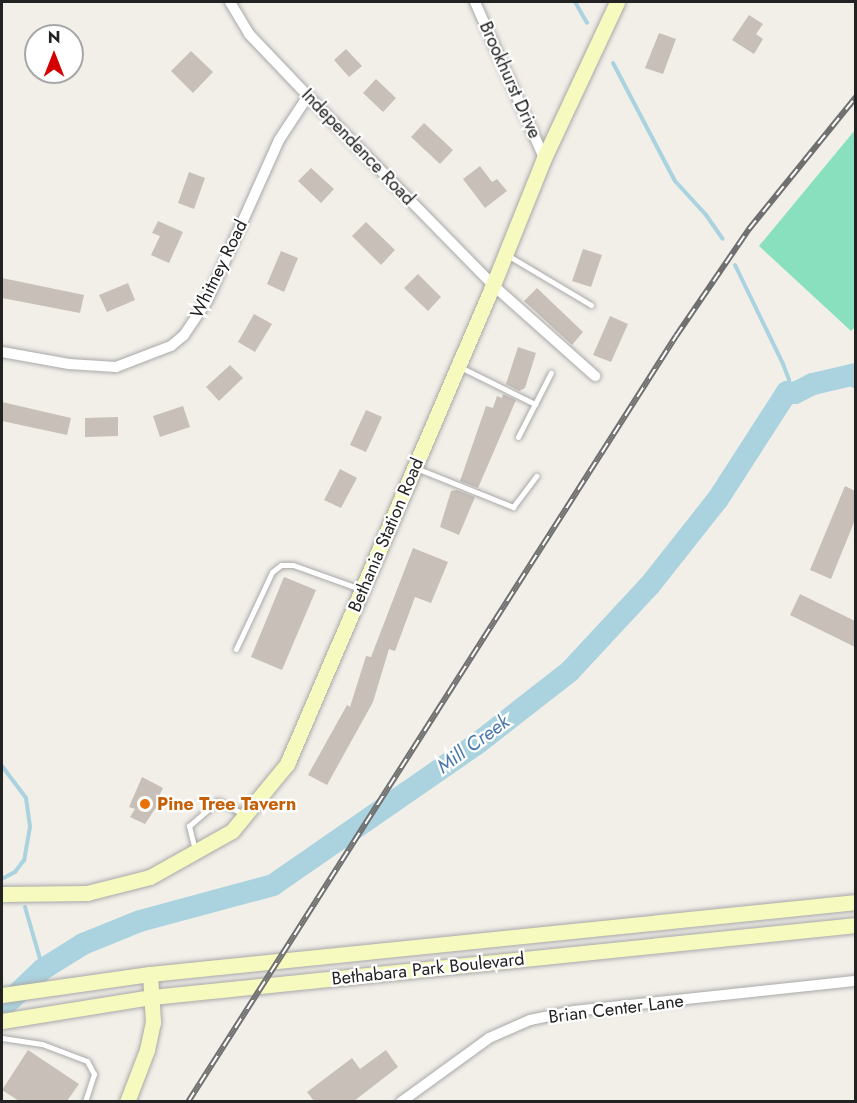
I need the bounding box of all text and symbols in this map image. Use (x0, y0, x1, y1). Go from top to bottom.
street label: Brookhurst Drive (475, 18, 545, 142)
north arrow (24, 24, 84, 84)
text: N (48, 26, 60, 49)
street label: Independence Road (297, 84, 419, 210)
street label: Whitney Road (186, 216, 252, 322)
street label: Bethania Station Road (344, 455, 428, 615)
water label: Mill Creek (432, 710, 514, 778)
place label: Pine Tree Tavern (157, 793, 296, 815)
marker: Pine Tree Tavern (138, 797, 152, 811)
street label: Bethabara Park Boulevard (330, 948, 526, 990)
street label: Brian Center Lane (547, 990, 685, 1028)

